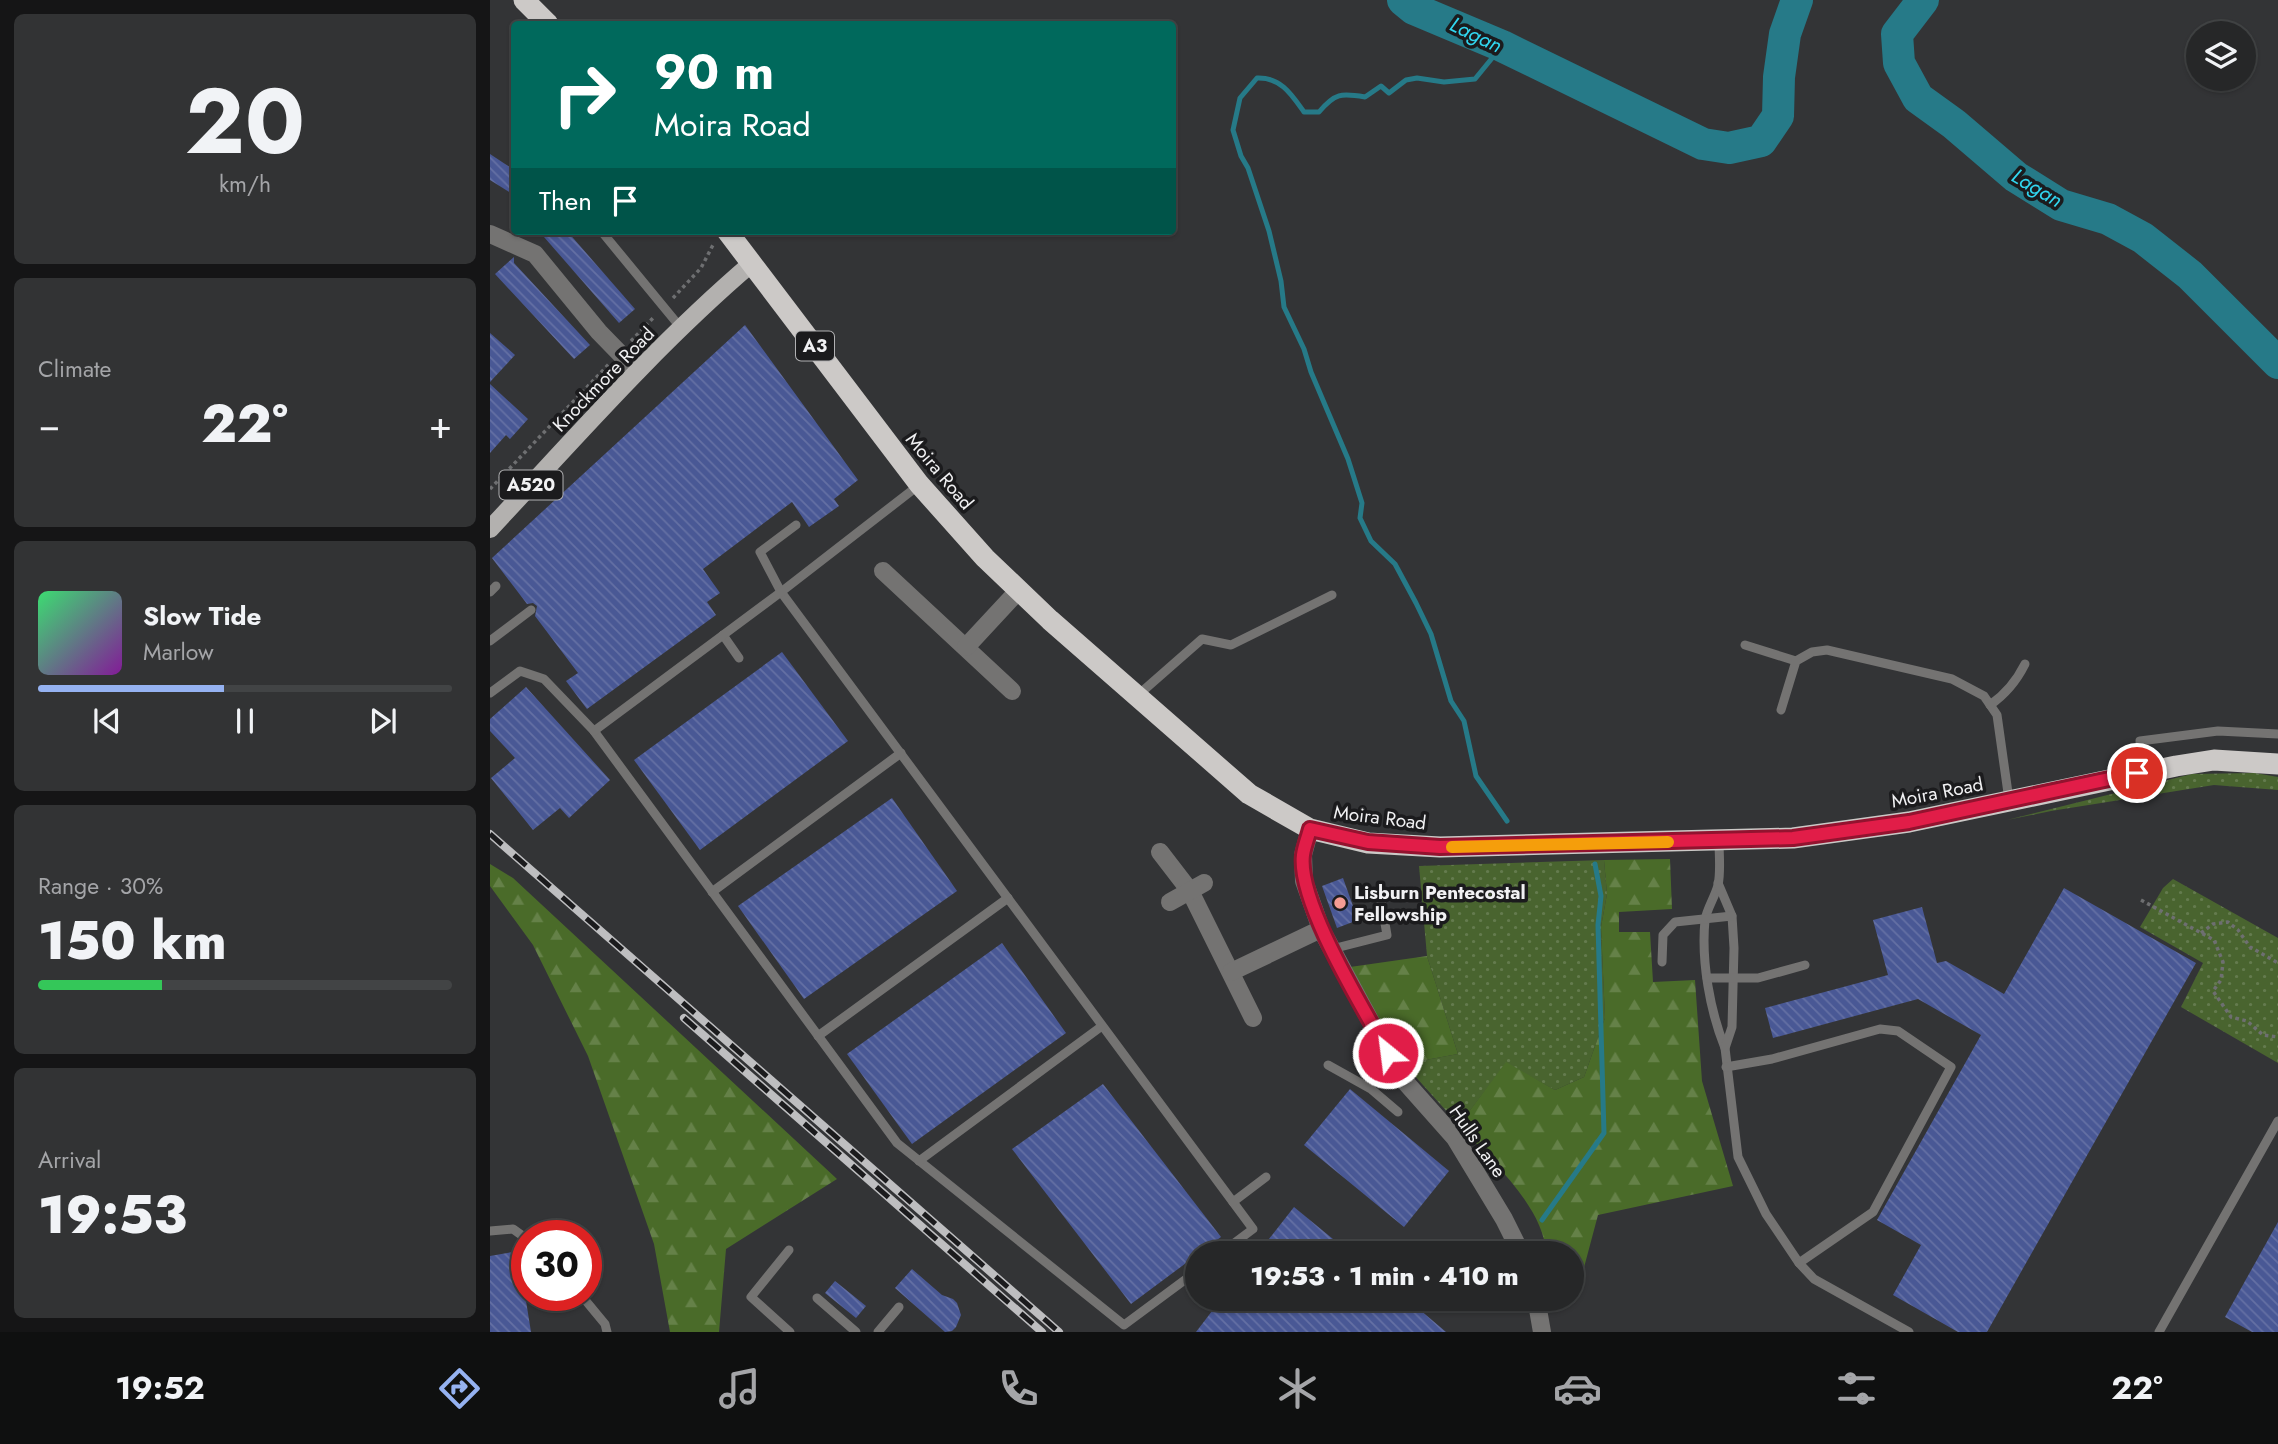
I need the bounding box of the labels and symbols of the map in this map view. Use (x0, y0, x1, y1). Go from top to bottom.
water label: Lagan (1445, 10, 1507, 60)
water label: Lagan (2006, 161, 2068, 215)
street label: Knockmore Road (546, 321, 660, 438)
road number: A3 (796, 332, 834, 360)
street label: Moira Road (899, 427, 980, 516)
road number: A520 (499, 471, 562, 500)
pin (2107, 743, 2167, 803)
street label: Moira Road (1889, 770, 1985, 815)
street label: Moira Road (1332, 798, 1428, 837)
place label: Lisburn Pentecostal Fellowship (1354, 879, 1526, 928)
marker: Lisburn Pentecostal Fellowship (1332, 895, 1348, 911)
position arrow (1351, 1016, 1425, 1090)
street label: Hulls Lane (1443, 1100, 1513, 1183)
speed limit sign: 30 (511, 1220, 602, 1311)

